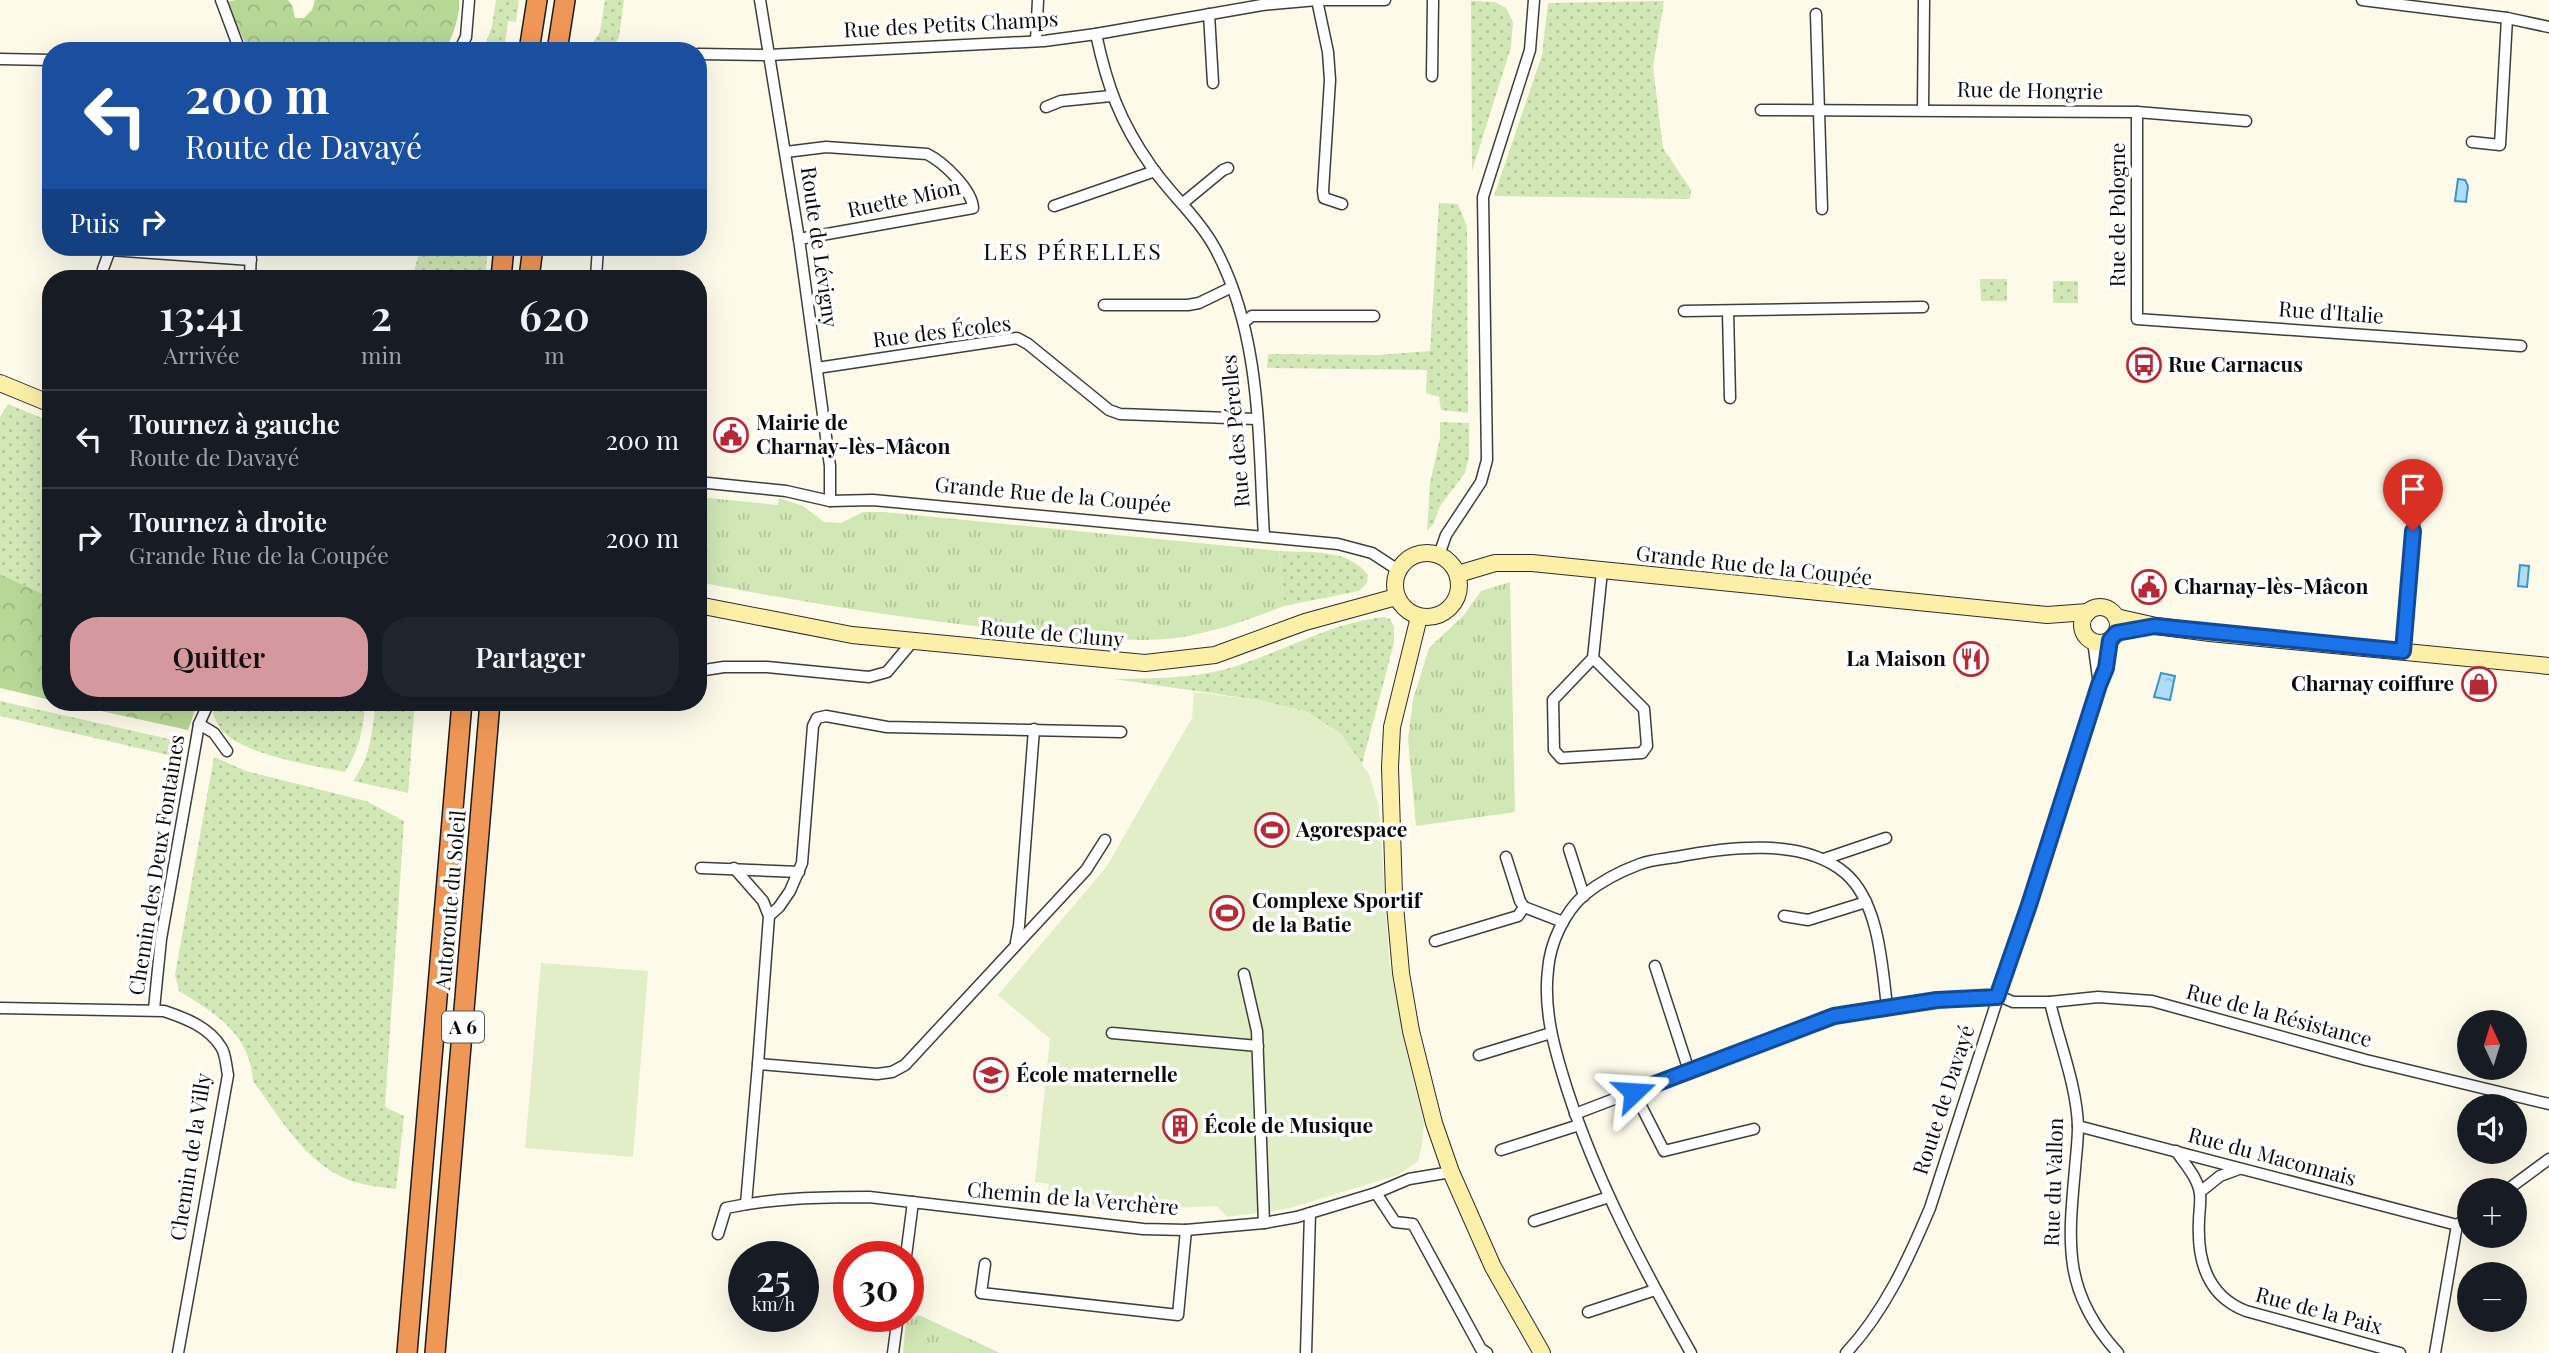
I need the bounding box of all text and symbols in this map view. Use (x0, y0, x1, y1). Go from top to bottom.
street label: Rue des Petits Champs (843, 3, 1059, 43)
text: 200 m (185, 61, 330, 126)
icon: left (70, 70, 161, 161)
street label: Rue de Hongrie (1957, 74, 2103, 104)
text: Route de Davayé (185, 124, 422, 167)
street label: Rue de Pologne (2102, 143, 2130, 287)
street label: Route de Lévigny (796, 165, 846, 329)
street label: Ruette Mion (845, 171, 963, 223)
icon: right (134, 203, 172, 241)
text: Puis (70, 205, 120, 240)
district label: LES PÉRELLES (983, 235, 1163, 266)
text: 13:41 (159, 286, 244, 342)
text: 2 (371, 286, 392, 342)
text: 620 (519, 286, 590, 342)
street label: Rue d'Italie (2278, 293, 2385, 329)
street label: Rue des Écoles (871, 308, 1013, 352)
text: Arrivée (164, 339, 240, 370)
text: min (361, 339, 402, 370)
text: m (544, 339, 565, 370)
bus stop icon: Rue Carnacus (2125, 346, 2163, 384)
place label: Rue Carnacus (2168, 349, 2303, 377)
street label: Rue des Pérelles (1213, 354, 1255, 509)
text: Tournez à gauche (129, 406, 340, 441)
place label: Mairie de Charnay-lès-Mâcon (756, 407, 950, 459)
public building icon: Mairie de Charnay-lès-Mâcon (712, 416, 750, 454)
icon: left (70, 420, 108, 458)
text: 200 m (606, 422, 679, 457)
text: Route de Davayé (129, 441, 299, 472)
pin (2383, 459, 2443, 531)
street label: Grande Rue de la Coupée (934, 469, 1173, 517)
icon: arrive (2394, 470, 2432, 508)
text: Tournez à droite (129, 504, 327, 539)
icon: right (70, 518, 108, 556)
text: 200 m (606, 520, 679, 555)
street label: Grande Rue de la Coupée (1635, 538, 1874, 590)
text: Grande Rue de la Coupée (129, 539, 389, 570)
public building icon: Charnay-lès-Mâcon (2130, 568, 2168, 606)
place label: Charnay-lès-Mâcon (2174, 571, 2368, 599)
street label: Route de Cluny (979, 612, 1126, 652)
button: Quitter (70, 617, 368, 697)
button: Partager (382, 617, 679, 697)
restaurant icon: La Maison (1952, 640, 1990, 678)
place label: La Maison (1846, 643, 1946, 671)
shop icon: Charnay coiffure (2460, 665, 2498, 703)
place label: Charnay coiffure (2291, 668, 2454, 696)
street label: Chemin des Deux Fontaines (121, 732, 189, 997)
street label: Autoroute du Soleil (427, 809, 471, 992)
sports icon: Agorespace (1253, 811, 1291, 849)
place label: Agorespace (1295, 814, 1407, 842)
place label: Complexe Sportif de la Batie (1252, 885, 1424, 937)
sports icon: Complexe Sportif de la Batie (1208, 894, 1246, 932)
street label: Rue de la Résistance (2184, 976, 2375, 1052)
north arrow (2457, 1010, 2527, 1080)
map controls (2457, 1010, 2527, 1332)
road number: A 6 (442, 1012, 484, 1042)
street label: Route de Davayé (1905, 1021, 1979, 1178)
position arrow (1597, 1055, 1671, 1129)
school or university icon: École maternelle (972, 1056, 1010, 1094)
place label: École maternelle (1016, 1059, 1178, 1087)
street label: Chemin de la Villy (162, 1070, 216, 1243)
button: sound (2457, 1094, 2527, 1164)
building icon: École de Musique (1161, 1107, 1199, 1145)
place label: École de Musique (1204, 1110, 1373, 1138)
street label: Rue du Vallon (2036, 1117, 2068, 1247)
street label: Rue du Maconnais (2185, 1119, 2360, 1191)
street label: Chemin de la Verchère (966, 1174, 1180, 1220)
button: + (2457, 1178, 2527, 1248)
speed limit sign: 30 (833, 1241, 924, 1332)
text: 25 (756, 1254, 791, 1301)
button: − (2457, 1262, 2527, 1332)
street label: Rue de la Paix (2253, 1279, 2386, 1339)
text: km/h (752, 1292, 795, 1316)

